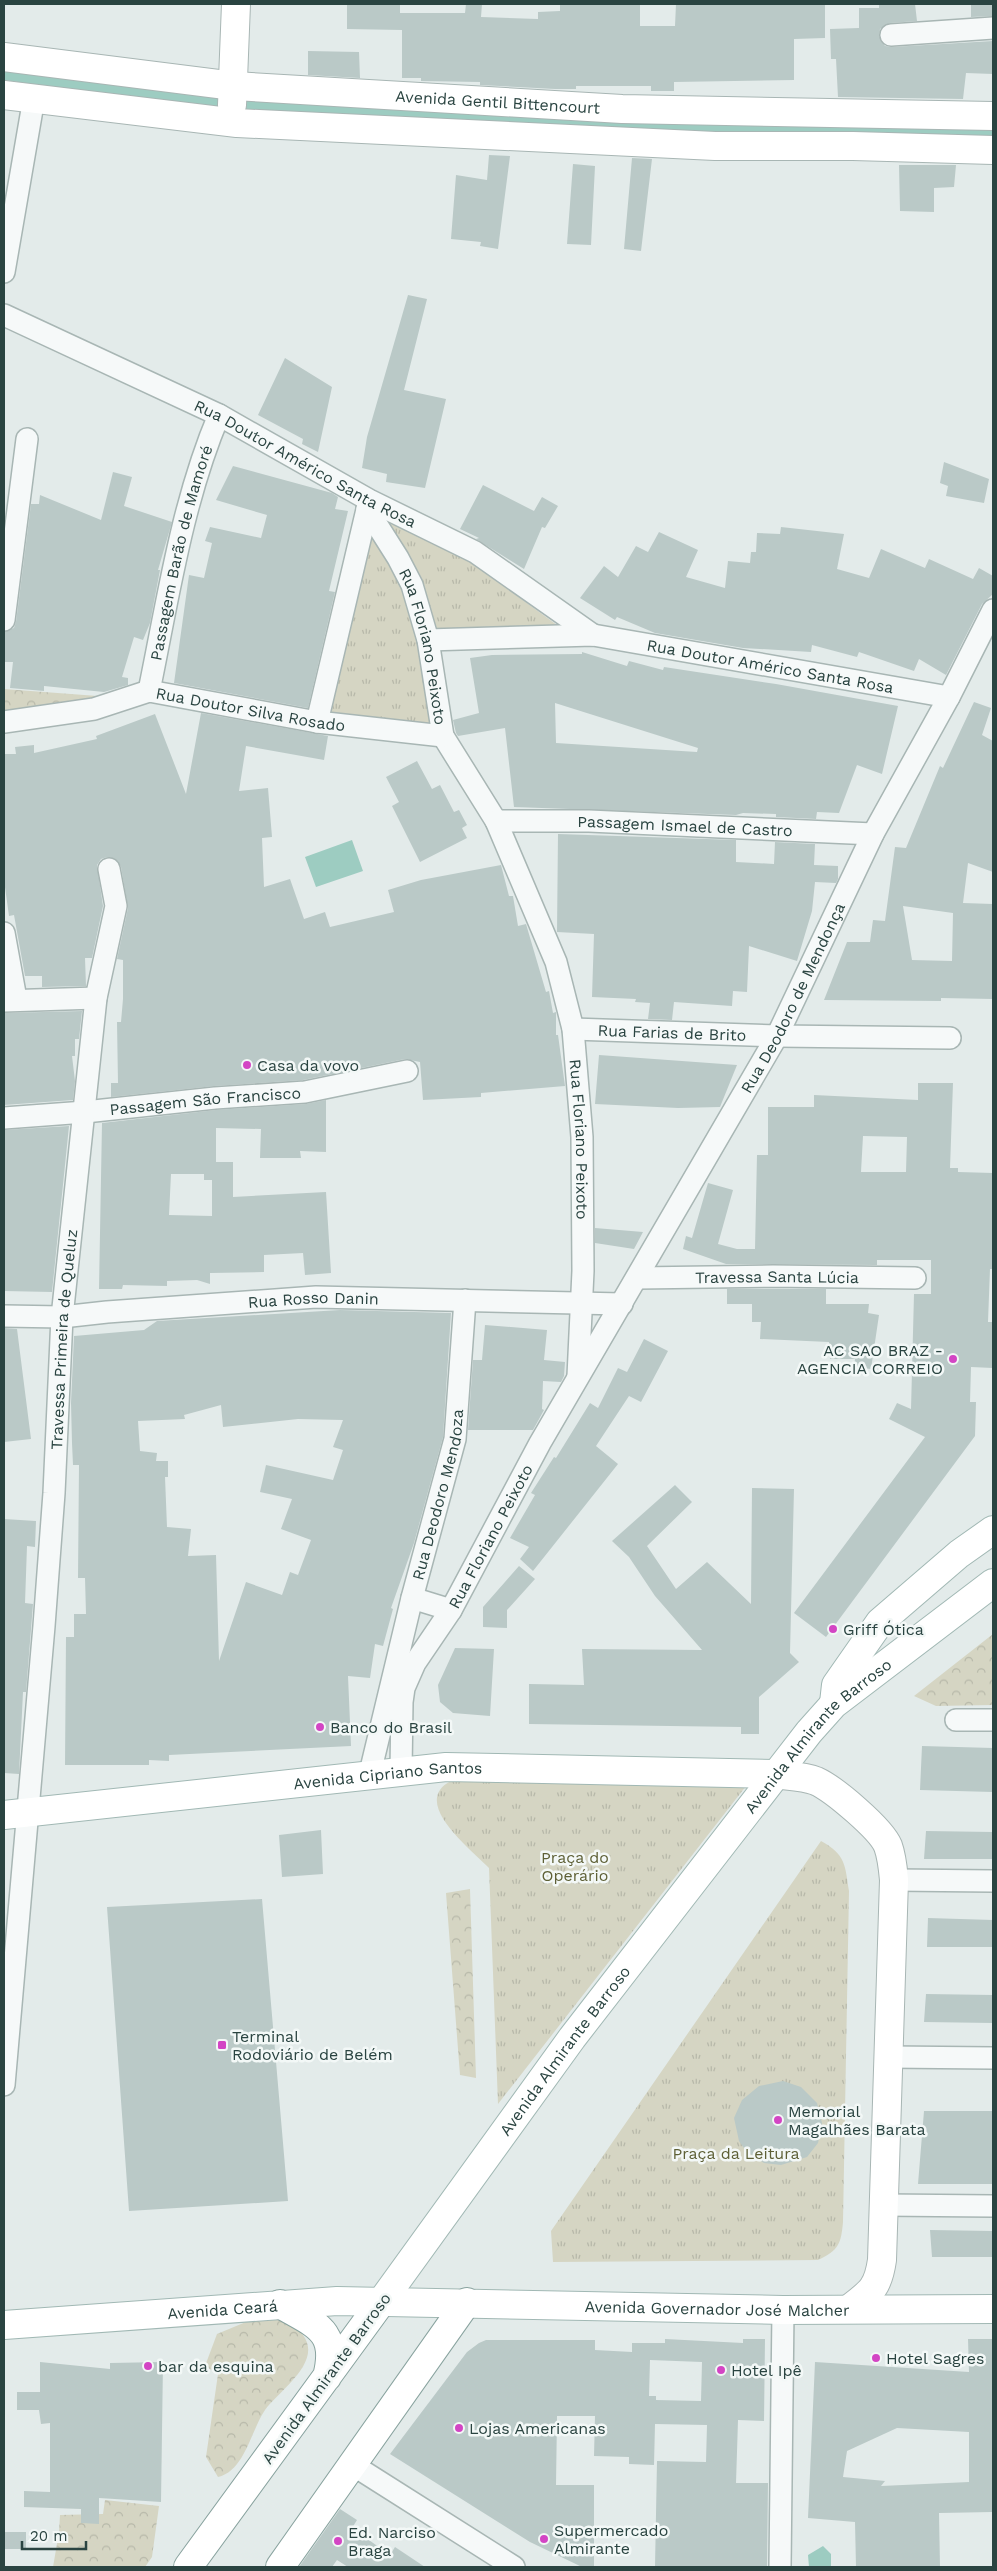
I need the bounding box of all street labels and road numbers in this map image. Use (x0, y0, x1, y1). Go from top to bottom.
street label: Avenida Gentil Bittencourt (395, 87, 601, 118)
street label: Rua Doutor Américo Santa Rosa (191, 396, 419, 532)
street label: Passagem Barão de Mamoré (146, 443, 216, 662)
street label: Rua Floriano Peixoto (395, 565, 450, 726)
street label: Rua Doutor Américo Santa Rosa (645, 636, 895, 697)
street label: Rua Doutor Silva Rosado (154, 683, 346, 735)
street label: Passagem Ismael de Castro (577, 812, 793, 840)
street label: Rua Deodoro de Mendonça (737, 900, 849, 1097)
street label: Rua Farias de Brito (597, 1021, 747, 1045)
street label: Rua Floriano Peixoto (566, 1058, 592, 1220)
street label: Passagem São Francisco (109, 1083, 302, 1119)
street label: Travessa Primeira de Queluz (47, 1228, 81, 1450)
street label: Travessa Santa Lúcia (695, 1267, 859, 1287)
street label: Rua Rosso Danin (247, 1288, 379, 1312)
street label: Rua Deodoro Mendoza (408, 1408, 467, 1582)
street label: Rua Floriano Peixoto (445, 1461, 537, 1612)
street label: Avenida Almirante Barroso (741, 1655, 895, 1817)
street label: Avenida Cipriano Santos (292, 1758, 483, 1794)
street label: Avenida Almirante Barroso (496, 1962, 634, 2139)
street label: Avenida Almirante Barroso (258, 2289, 395, 2468)
street label: Avenida Ceará (167, 2296, 278, 2323)
street label: Avenida Governador José Malcher (584, 2297, 850, 2320)

